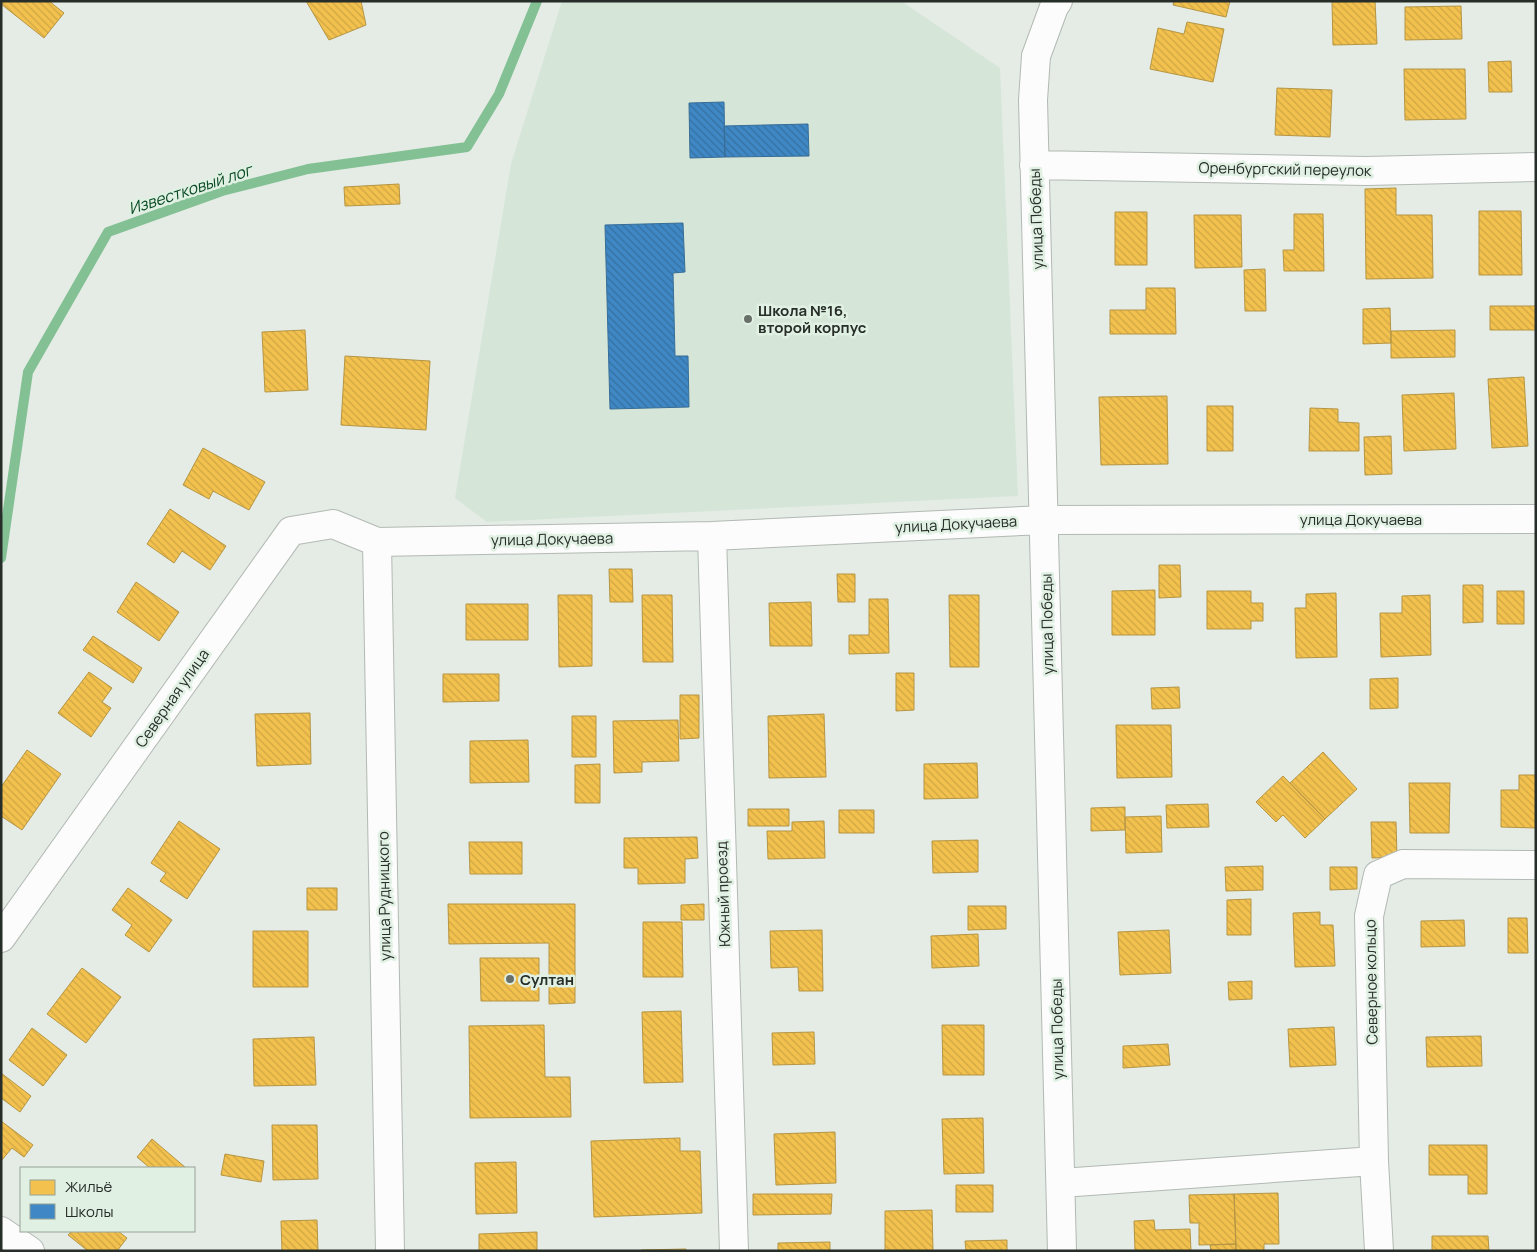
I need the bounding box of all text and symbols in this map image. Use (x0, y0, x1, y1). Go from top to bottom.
street label: Оренбургский переулок (1199, 157, 1372, 181)
water label: Известковый лог (125, 158, 257, 219)
street label: улица Победы (1024, 168, 1048, 270)
place label: Школа №16, второй корпус (758, 300, 867, 338)
marker: Школа №16, второй корпус (742, 313, 754, 325)
street label: улица Докучаева (1300, 509, 1422, 530)
street label: улица Докучаева (894, 510, 1018, 538)
street label: улица Докучаева (491, 527, 613, 551)
street label: улица Победы (1036, 573, 1058, 675)
street label: Северная улица (130, 644, 214, 752)
street label: улица Рудницкого (372, 831, 396, 961)
street label: Южный проезд (711, 841, 735, 947)
street label: Северное кольцо (1359, 919, 1383, 1045)
place label: Султан (520, 969, 574, 990)
marker: Султан (504, 973, 516, 985)
street label: улица Победы (1046, 978, 1068, 1080)
legend (20, 1167, 195, 1232)
text: Жильё (65, 1176, 113, 1197)
text: Школы (65, 1201, 113, 1222)

